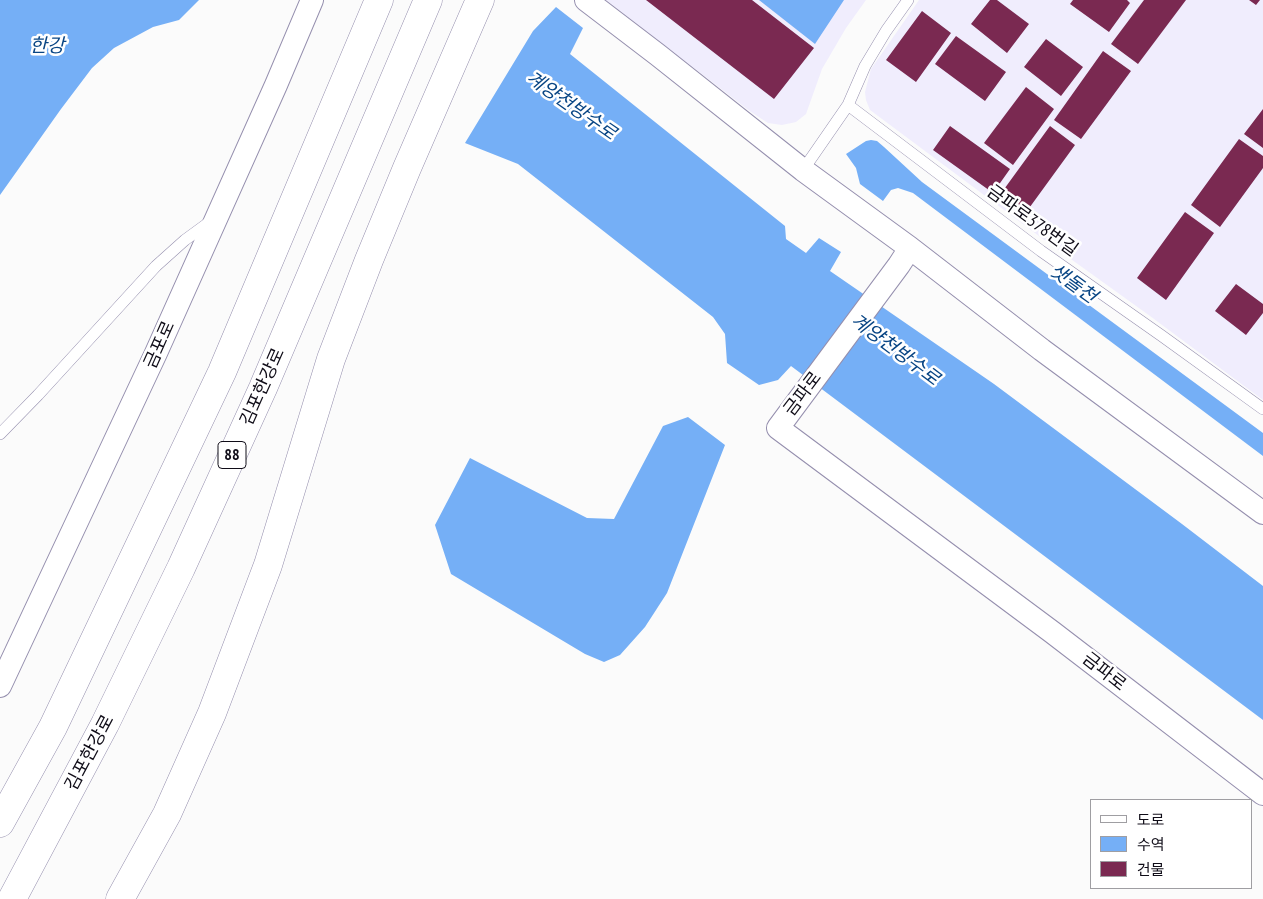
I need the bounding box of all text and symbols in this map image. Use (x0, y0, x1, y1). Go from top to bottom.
water label: 한강 (30, 36, 64, 58)
water label: 계양천방수로 (522, 67, 620, 145)
street label: 금파로378번길 (982, 181, 1082, 261)
water label: 샛돌천 (1045, 259, 1101, 309)
water label: 계양천방수로 (846, 309, 944, 391)
street label: 금포로 (140, 318, 180, 372)
street label: 김포한강로 (236, 345, 290, 429)
street label: 금파로 (779, 368, 827, 420)
road number: 88 (218, 442, 246, 468)
street label: 금파로 (1078, 648, 1130, 696)
street label: 김포한강로 (61, 711, 119, 795)
legend (1090, 799, 1253, 889)
text: 도로 (1137, 810, 1165, 829)
text: 수역 (1137, 835, 1165, 854)
text: 건물 (1137, 860, 1165, 879)

